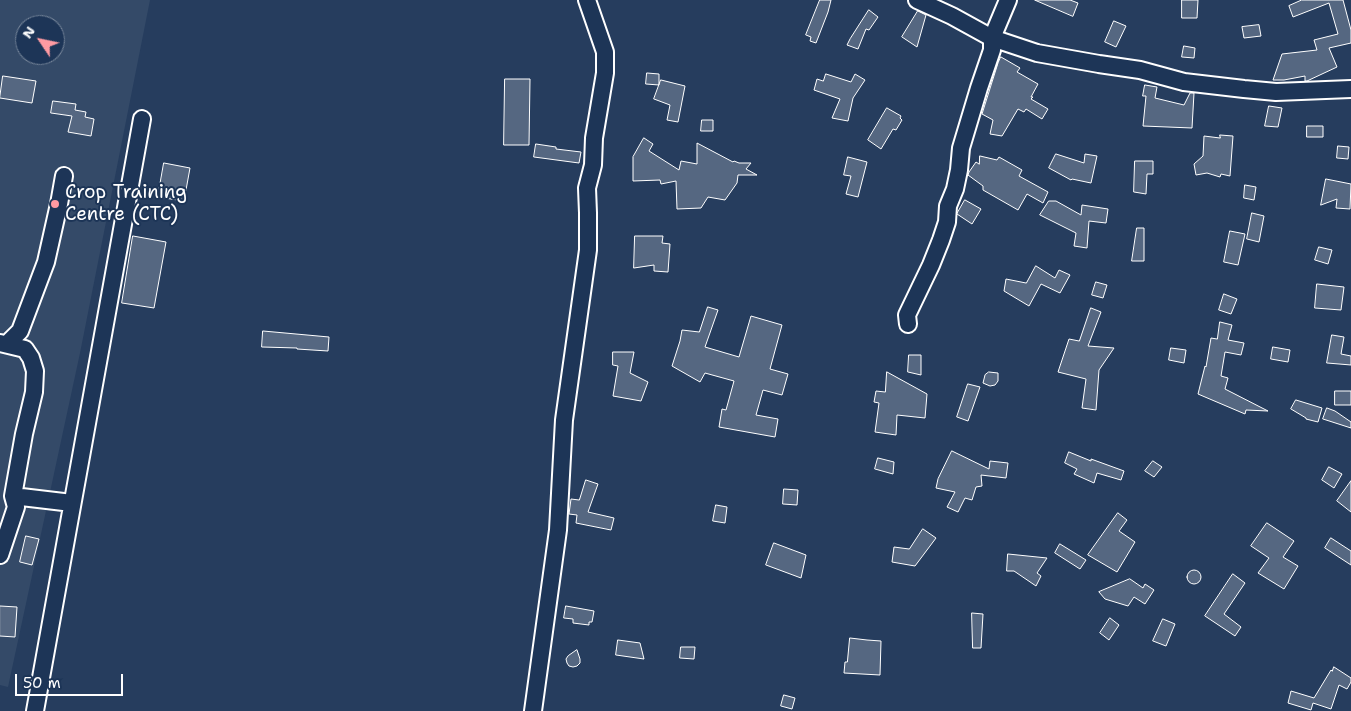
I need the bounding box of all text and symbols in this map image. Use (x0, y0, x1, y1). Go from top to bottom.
north arrow (15, 15, 65, 65)
text: N (18, 23, 39, 42)
place label: Crop Training Centre (CTC) (65, 182, 187, 226)
marker: Crop Training Centre (CTC) (49, 198, 61, 210)
scale bar (18, 664, 125, 696)
text: 50 m (23, 673, 61, 693)

